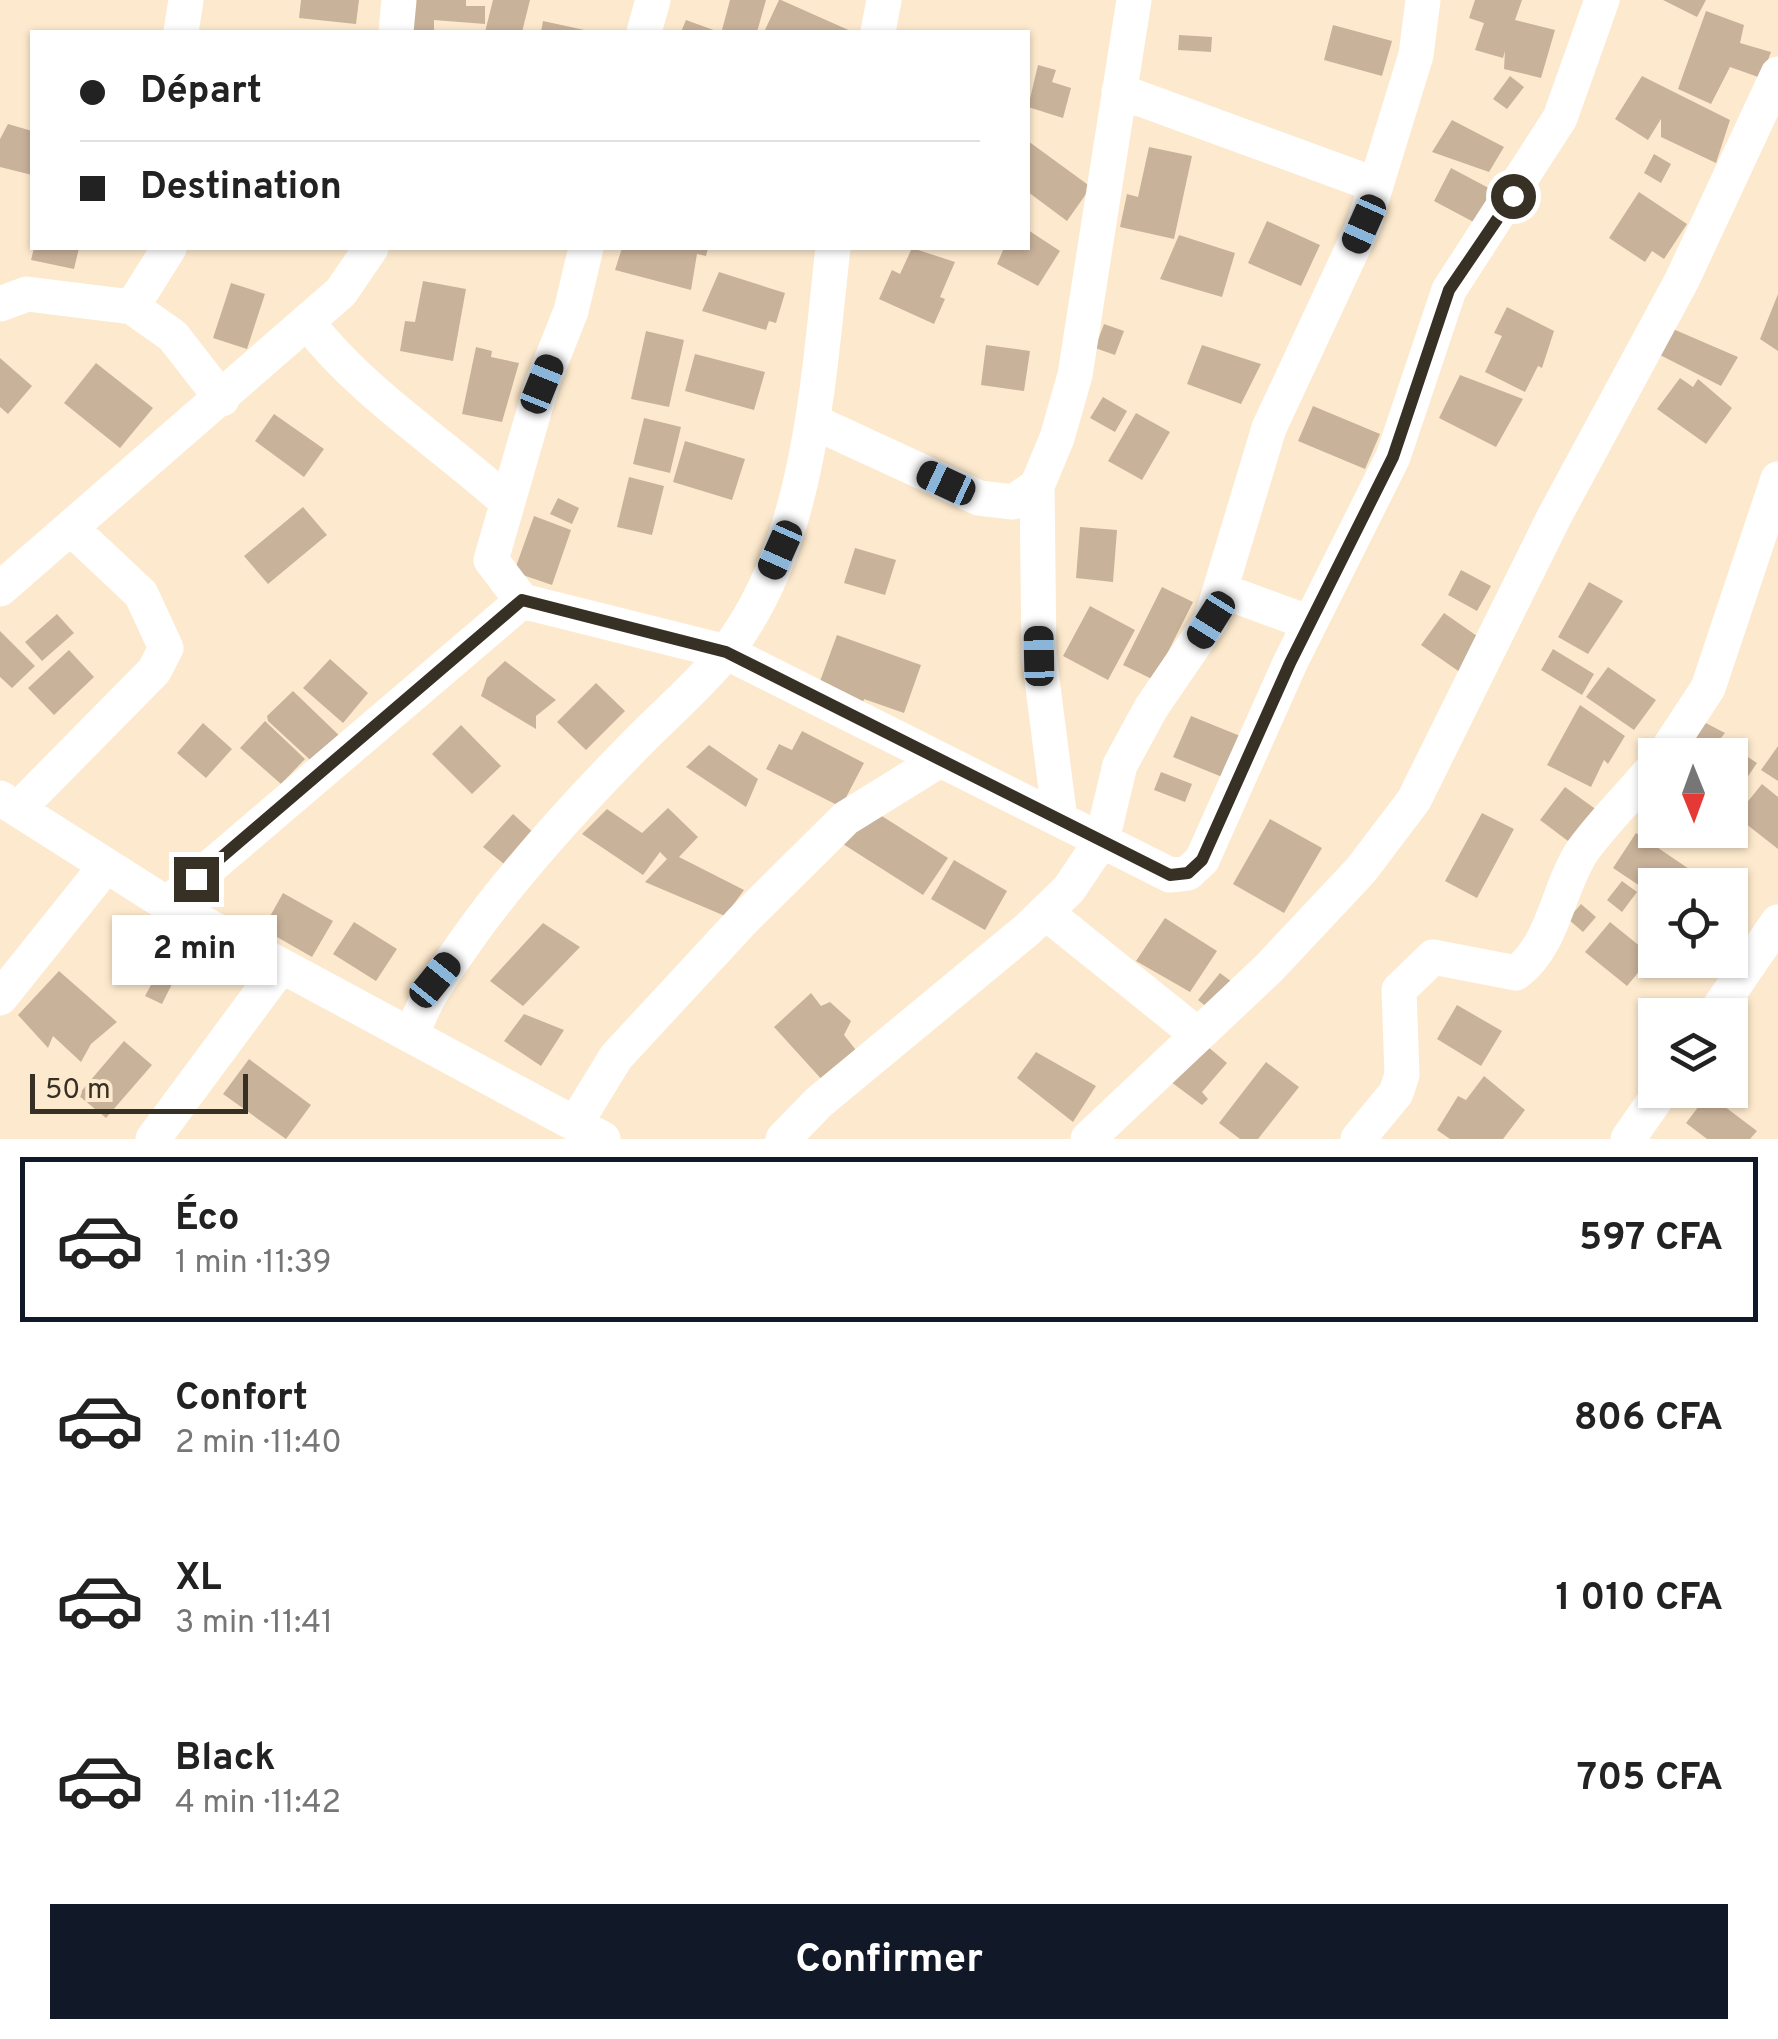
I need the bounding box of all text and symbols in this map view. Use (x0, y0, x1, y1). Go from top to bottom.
text: Départ (140, 68, 262, 117)
text: Destination (140, 164, 342, 213)
route start (1491, 174, 1536, 219)
car (1338, 190, 1390, 258)
car (517, 351, 567, 417)
car (912, 457, 980, 509)
car (754, 516, 806, 584)
car (1182, 587, 1240, 653)
car (1023, 626, 1055, 686)
north arrow (1638, 738, 1748, 848)
map controls (1638, 738, 1748, 1108)
route end (174, 857, 219, 902)
button: locate (1638, 868, 1748, 978)
callout: 2 min (114, 914, 278, 984)
text: 2 min (153, 930, 236, 970)
car (404, 947, 466, 1013)
button: layers (1638, 998, 1748, 1108)
scale bar (30, 1069, 248, 1114)
text: 50 m (45, 1073, 111, 1109)
icon: car (55, 1195, 145, 1285)
text: Éco (175, 1195, 239, 1244)
text: 597 CFA (1579, 1215, 1723, 1264)
text: 1 min · 11:39 (175, 1244, 332, 1284)
icon: car (55, 1375, 145, 1465)
text: Confort (175, 1375, 308, 1424)
text: 806 CFA (1574, 1395, 1723, 1444)
text: 2 min · 11:40 (175, 1424, 342, 1464)
icon: car (55, 1555, 145, 1645)
text: XL (175, 1555, 222, 1604)
text: 1 010 CFA (1556, 1575, 1723, 1624)
text: 3 min · 11:41 (175, 1604, 333, 1644)
icon: car (55, 1735, 145, 1825)
text: Black (175, 1735, 275, 1784)
text: 705 CFA (1577, 1755, 1723, 1804)
text: 4 min · 11:42 (175, 1784, 341, 1824)
button: Confirmer (50, 1904, 1728, 2019)

